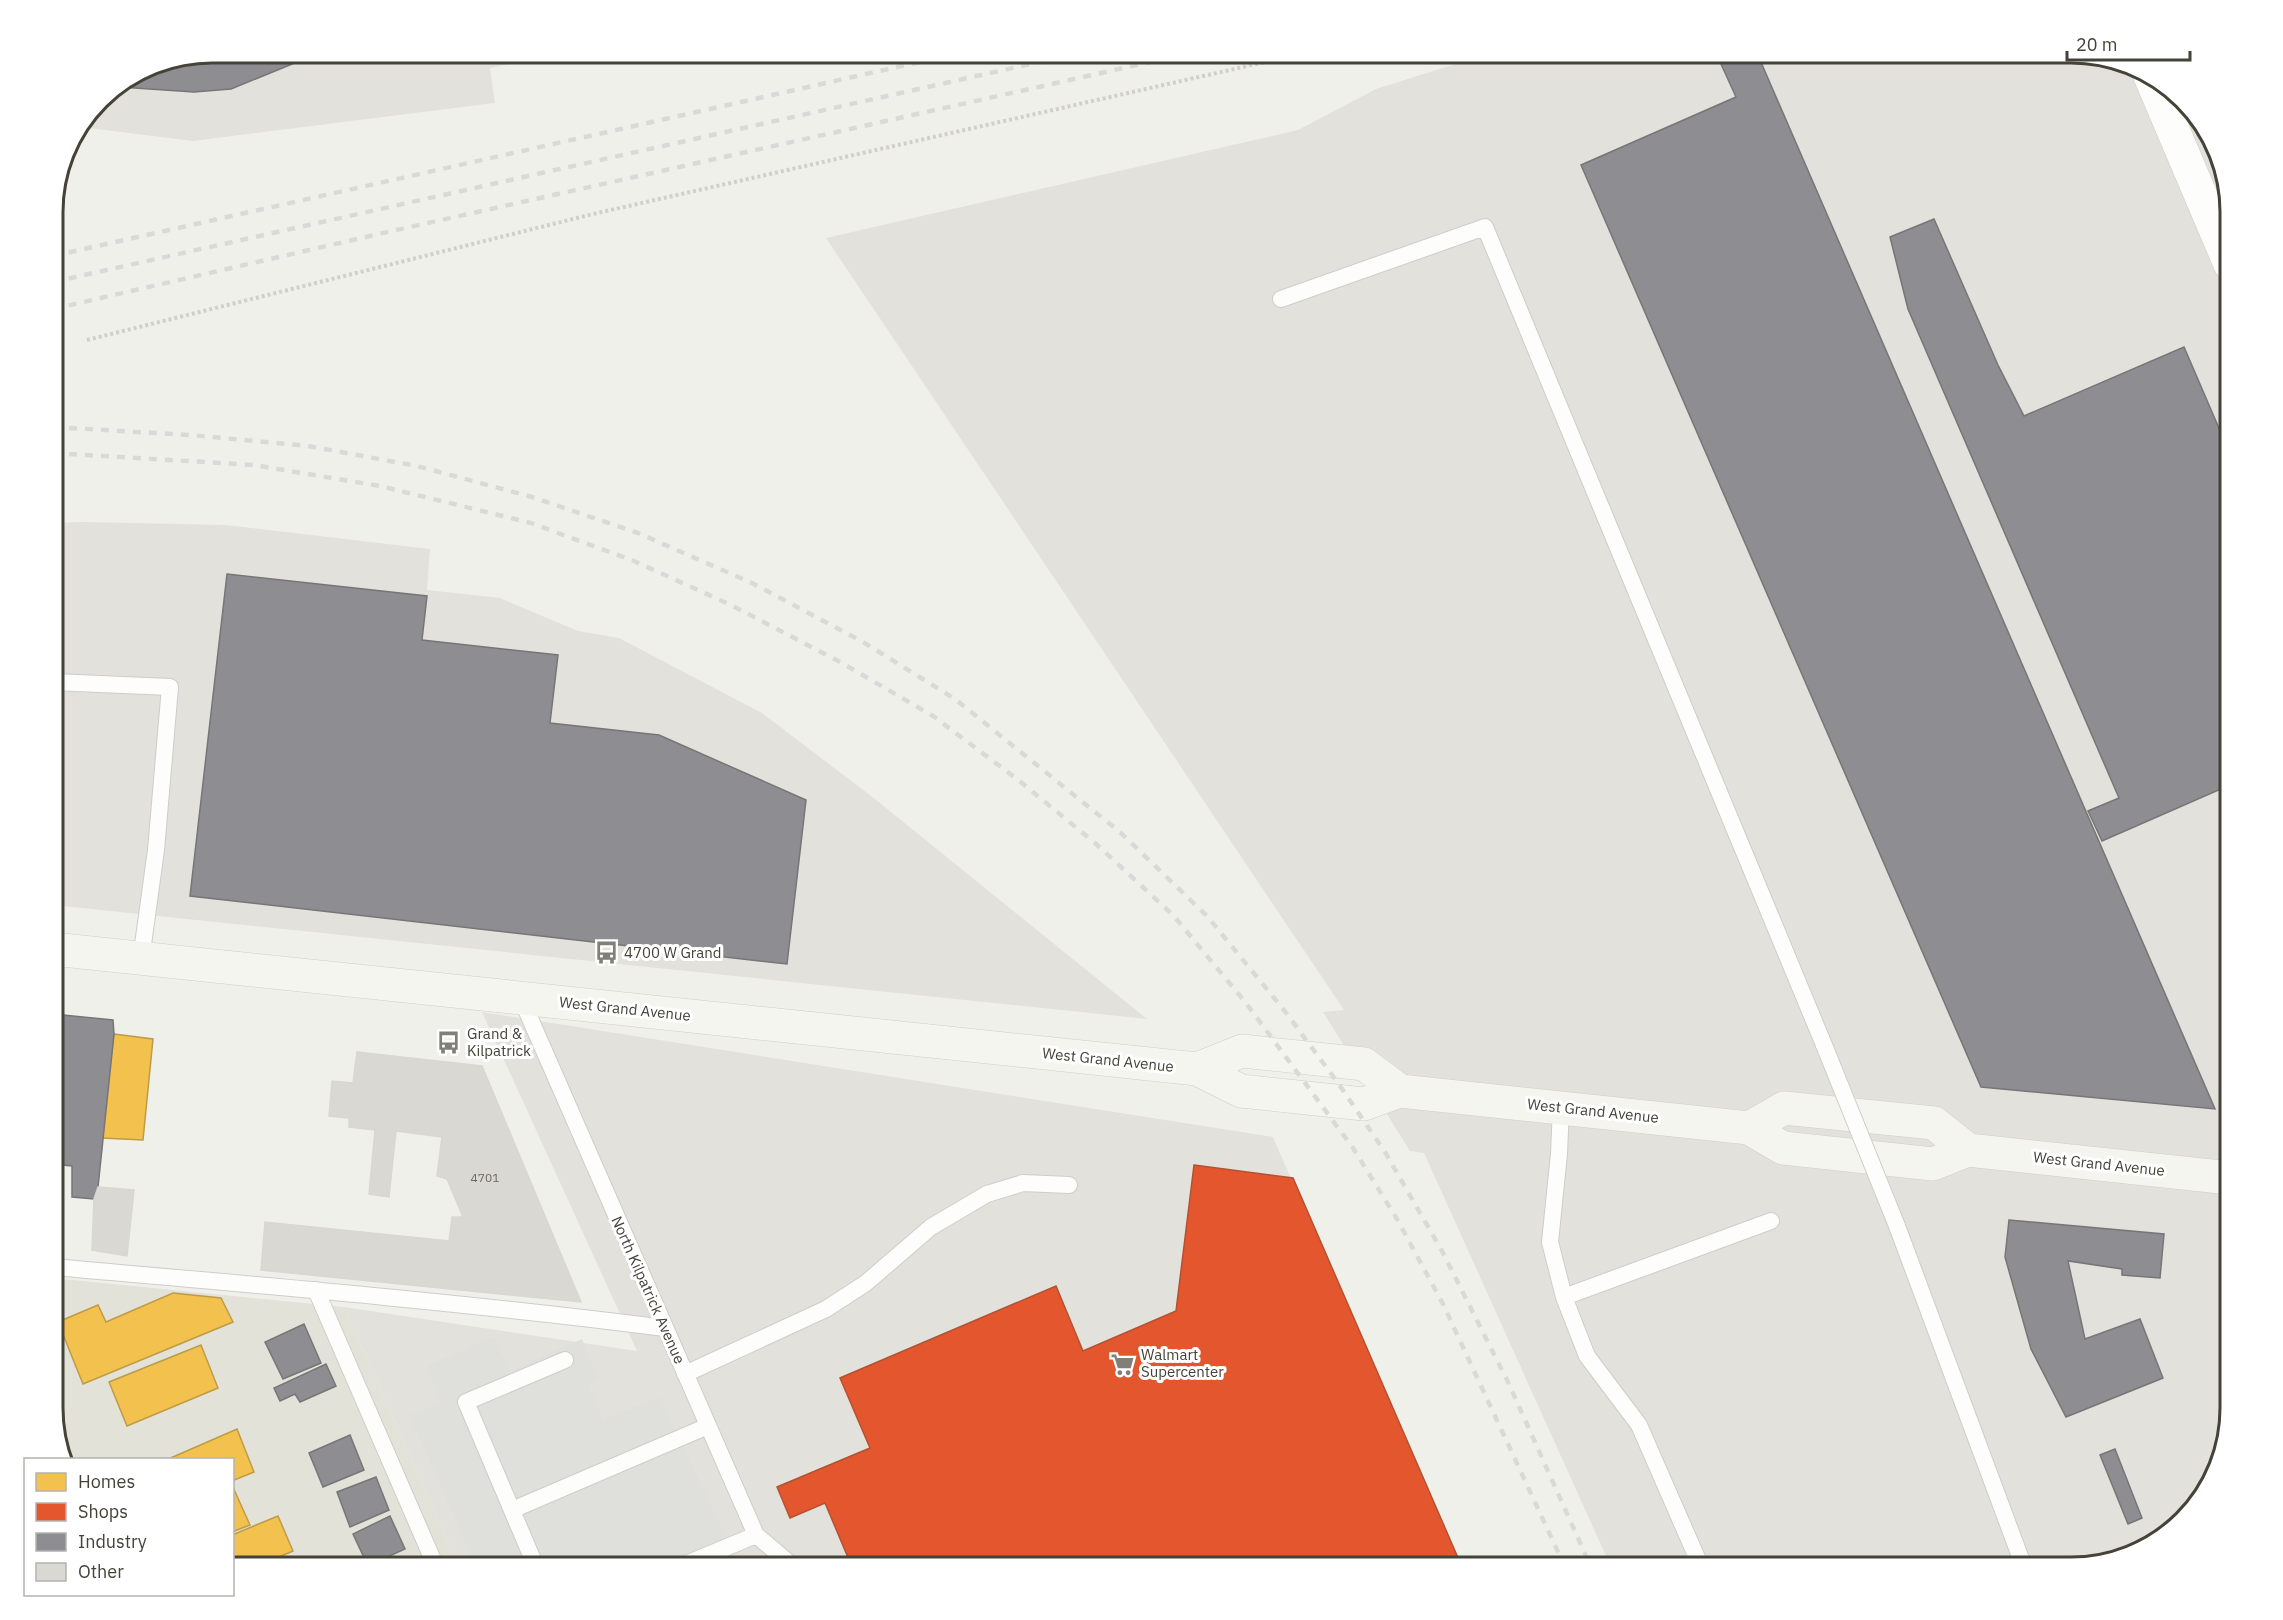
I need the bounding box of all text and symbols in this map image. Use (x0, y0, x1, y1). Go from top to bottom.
scale bar (2067, 24, 2190, 62)
text: 20 m (2076, 33, 2118, 56)
bus stop icon: 4700 W Grand (593, 940, 619, 966)
place label: 4700 W Grand (624, 943, 722, 962)
street label: West Grand Avenue (558, 992, 692, 1025)
place label: Grand & Kilpatrick (467, 1024, 531, 1060)
bus stop icon: Grand & Kilpatrick (436, 1030, 462, 1056)
street label: West Grand Avenue (1041, 1043, 1175, 1076)
street label: West Grand Avenue (1526, 1094, 1660, 1127)
street label: West Grand Avenue (2032, 1147, 2166, 1180)
house number: 4701 (471, 1170, 499, 1185)
street label: North Kilpatrick Avenue (607, 1213, 690, 1367)
place label: Walmart Supercenter (1141, 1345, 1224, 1381)
supermarket icon: Walmart Supercenter (1110, 1351, 1136, 1377)
legend (24, 1458, 234, 1596)
text: Homes (78, 1470, 135, 1493)
text: Shops (78, 1500, 128, 1523)
text: Industry (78, 1530, 147, 1553)
text: Other (78, 1560, 124, 1583)

